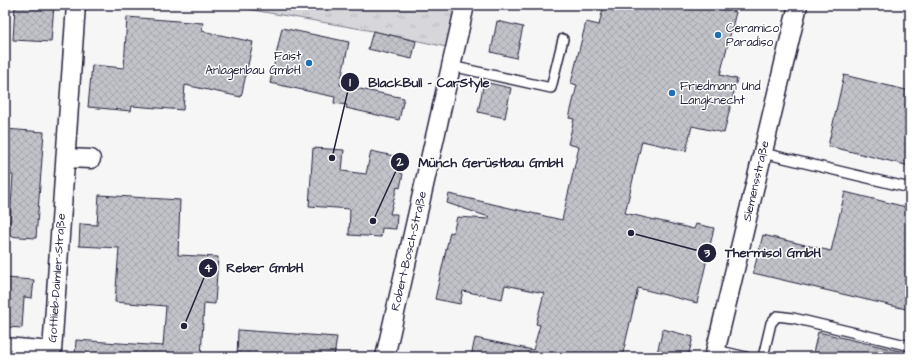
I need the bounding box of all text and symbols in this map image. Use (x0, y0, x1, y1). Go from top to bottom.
place label: Ceramico Paradiso (726, 20, 779, 51)
marker: Ceramico Paradiso (713, 30, 723, 40)
place label: Faist Anlagenbau GmbH (205, 48, 301, 80)
marker: Faist Anlagenbau GmbH (304, 58, 314, 68)
callout: BlackBull - CarStyle (340, 70, 498, 95)
text: 1 (349, 74, 351, 91)
text: BlackBull - CarStyle (368, 74, 490, 93)
place label: Friedmann Und Langknecht (680, 78, 761, 110)
marker: Friedmann Und Langknecht (667, 88, 677, 98)
street label: Siemensstraße (738, 138, 774, 223)
callout: Münch Gerüstbau GmbH (390, 150, 572, 175)
text: 2 (396, 154, 404, 171)
text: Münch Gerüstbau GmbH (418, 154, 564, 172)
street label: Robert-Bosch-Straße (387, 189, 431, 313)
street label: Gottlieb-Daimler-Straße (44, 212, 70, 343)
callout: Thermisol GmbH (697, 240, 829, 265)
text: Thermisol GmbH (724, 244, 821, 262)
text: 3 (703, 245, 711, 262)
callout: Reber GmbH (198, 255, 312, 280)
text: Reber GmbH (226, 259, 304, 277)
text: 4 (204, 260, 213, 277)

